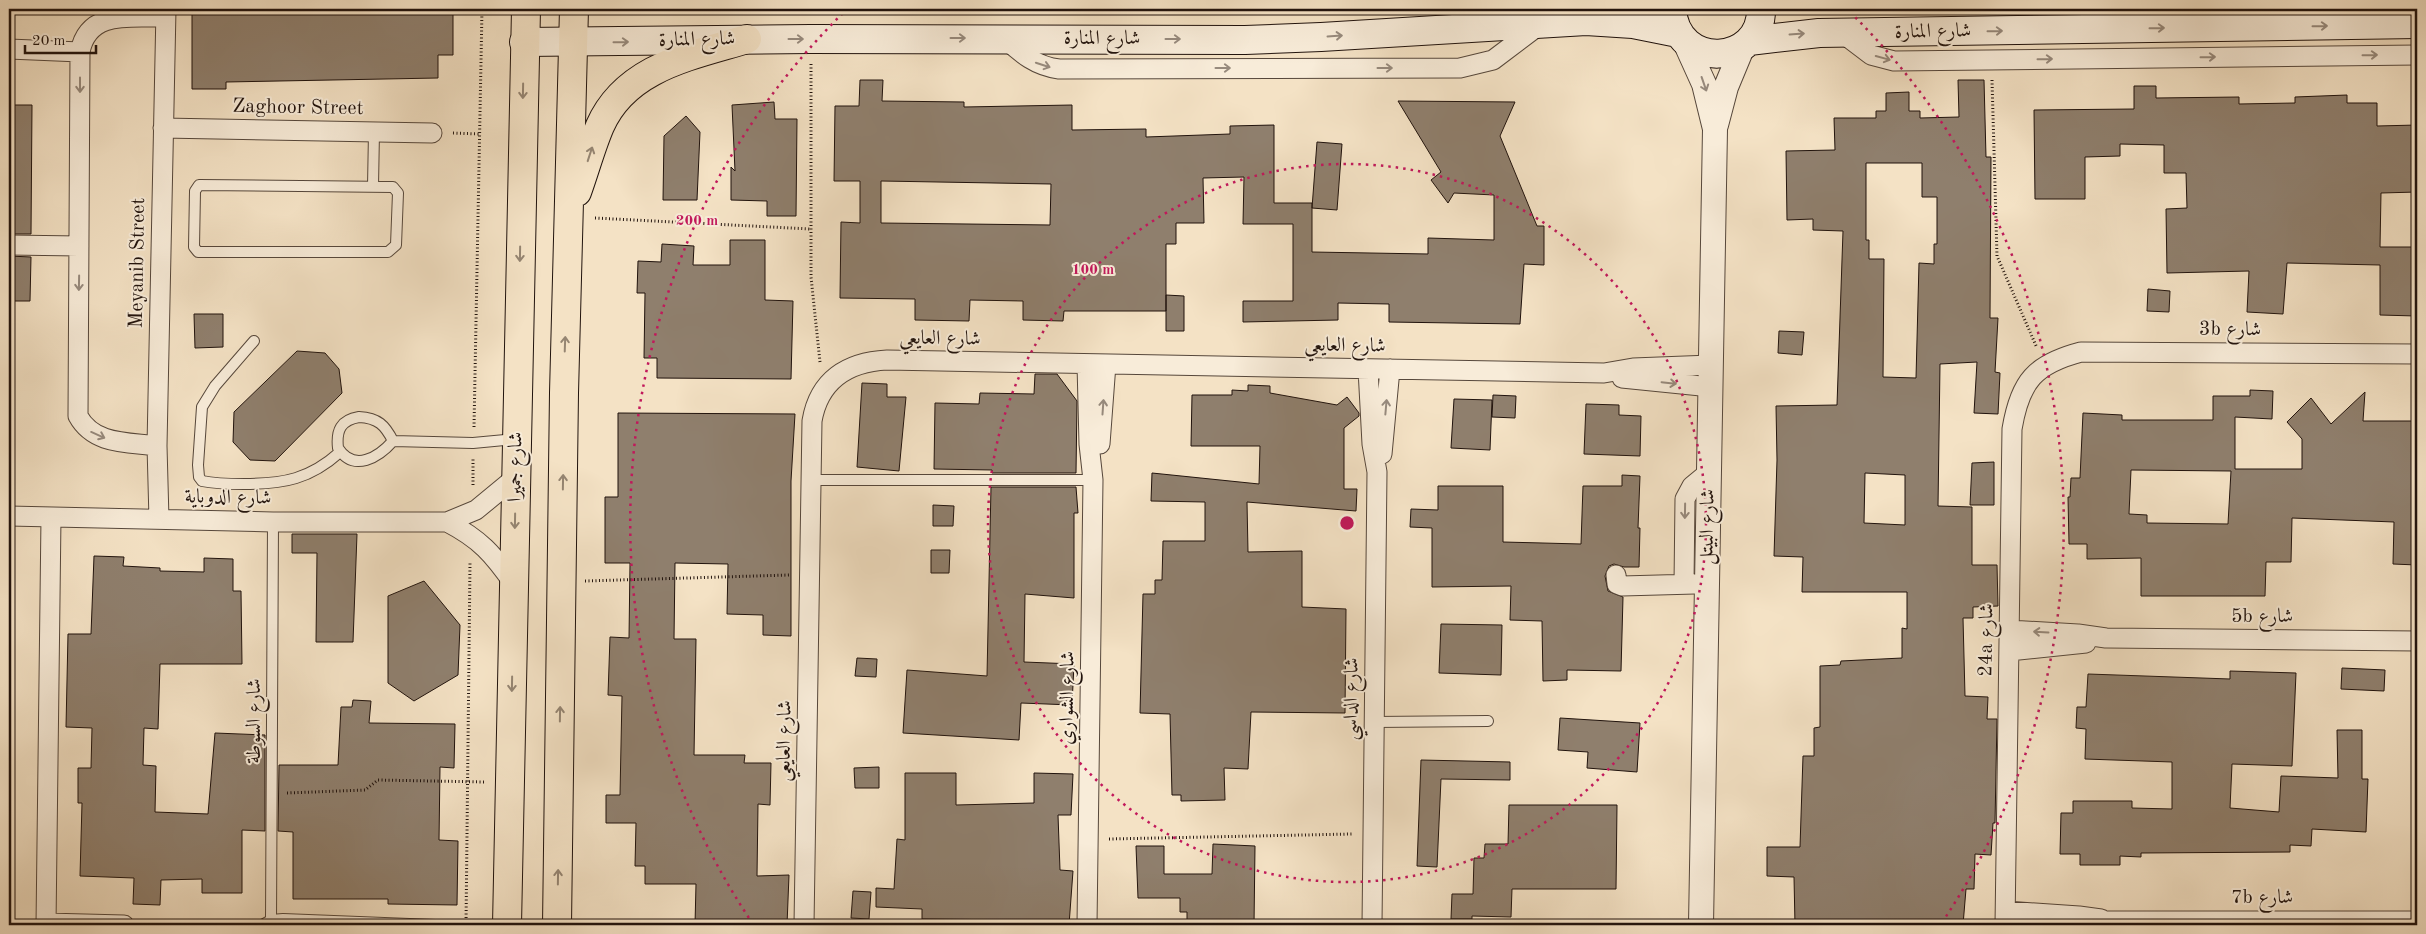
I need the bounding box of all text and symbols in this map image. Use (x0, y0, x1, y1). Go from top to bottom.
street label: شارع المنارة (1895, 21, 1972, 49)
one-way arrow (2312, 21, 2328, 31)
scale bar (25, 22, 96, 54)
one-way arrow (2149, 24, 2165, 33)
one-way arrow (1986, 26, 2003, 36)
street label: شارع المنارة (659, 29, 736, 57)
street label: شارع المنارة (1064, 29, 1140, 55)
one-way arrow (1789, 30, 1805, 39)
one-way arrow (1327, 32, 1343, 41)
one-way arrow (950, 33, 966, 43)
text: 20 m (32, 34, 66, 49)
one-way arrow (787, 34, 803, 44)
one-way arrow (1164, 34, 1181, 44)
one-way arrow (612, 37, 628, 46)
one-way arrow (2362, 50, 2378, 60)
one-way arrow (2199, 52, 2215, 62)
one-way arrow (1875, 54, 1891, 63)
one-way arrow (2036, 54, 2053, 64)
one-way arrow (1035, 61, 1051, 70)
one-way arrow (1214, 63, 1231, 73)
one-way arrow (1377, 63, 1393, 73)
one-way arrow (75, 76, 85, 93)
one-way arrow (1700, 76, 1709, 91)
one-way arrow (518, 82, 528, 99)
street label: Zaghoor Street (232, 97, 364, 119)
one-way arrow (586, 147, 595, 163)
street label: Meyanib Street (127, 197, 149, 329)
text: 200 m (676, 214, 718, 229)
one-way arrow (515, 245, 525, 261)
text: 100 m (1072, 263, 1114, 278)
one-way arrow (74, 274, 83, 290)
street label: 3b شارع (2199, 319, 2261, 347)
street label: شارع العايعي (899, 328, 981, 357)
street label: شارع العايعي (1304, 335, 1386, 364)
one-way arrow (560, 336, 570, 352)
one-way arrow (1661, 378, 1677, 388)
one-way arrow (1098, 399, 1107, 415)
one-way arrow (1382, 399, 1391, 415)
one-way arrow (90, 431, 105, 441)
street label: شارع جميرا (505, 432, 533, 502)
one-way arrow (558, 474, 568, 490)
street label: شارع الدوباية (184, 487, 272, 515)
street label: شارع البيتل (1697, 489, 1725, 565)
one-way arrow (1680, 502, 1690, 518)
one-way arrow (511, 513, 520, 529)
centre of rings (1338, 514, 1356, 532)
street label: 24a شارع (1976, 603, 2004, 677)
street label: 5b شارع (2231, 607, 2293, 633)
one-way arrow (2033, 627, 2049, 636)
street label: شارع الشواري (1057, 651, 1085, 745)
street label: شارع الداسي (1341, 657, 1370, 741)
one-way arrow (507, 675, 517, 691)
street label: شارع السوطة (245, 678, 271, 764)
street label: شارع العايعي (774, 700, 803, 782)
one-way arrow (555, 706, 565, 722)
one-way arrow (553, 869, 562, 885)
street label: 7b شارع (2231, 888, 2293, 914)

